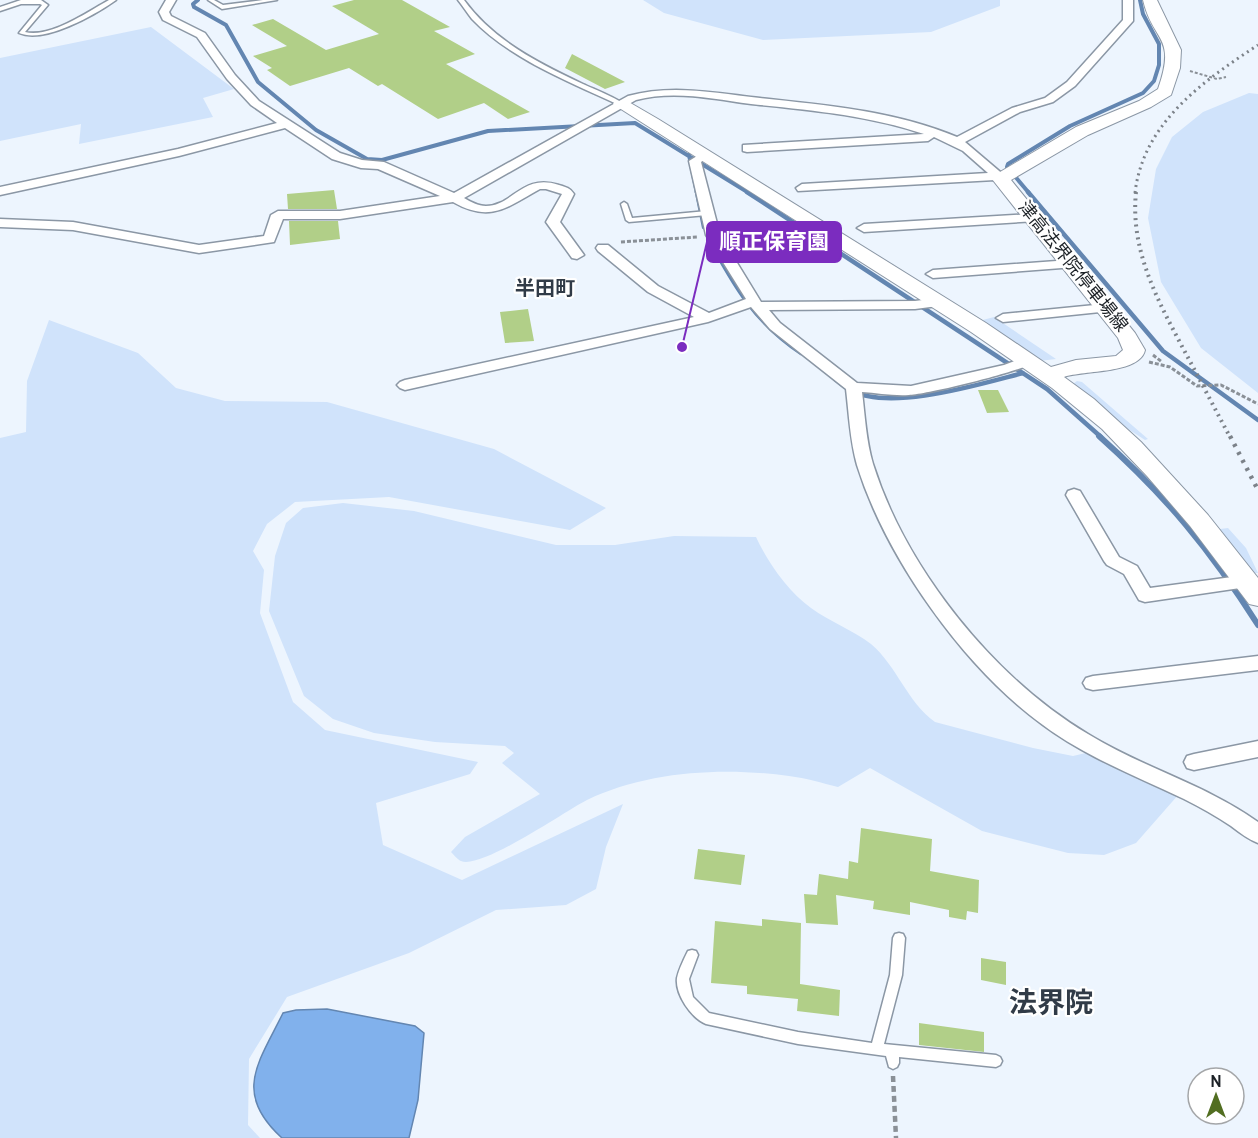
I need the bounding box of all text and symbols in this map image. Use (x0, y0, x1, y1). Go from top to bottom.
street label: 津高法界院停車場線 (1012, 197, 1132, 337)
callout: 順正保育園 (707, 222, 841, 262)
text: 順正保育園 (719, 230, 829, 257)
district label: 半田町 (515, 277, 575, 303)
district label: 法界院 (1009, 987, 1093, 1023)
north arrow (1186, 1066, 1246, 1126)
text: N (1210, 1073, 1222, 1093)

